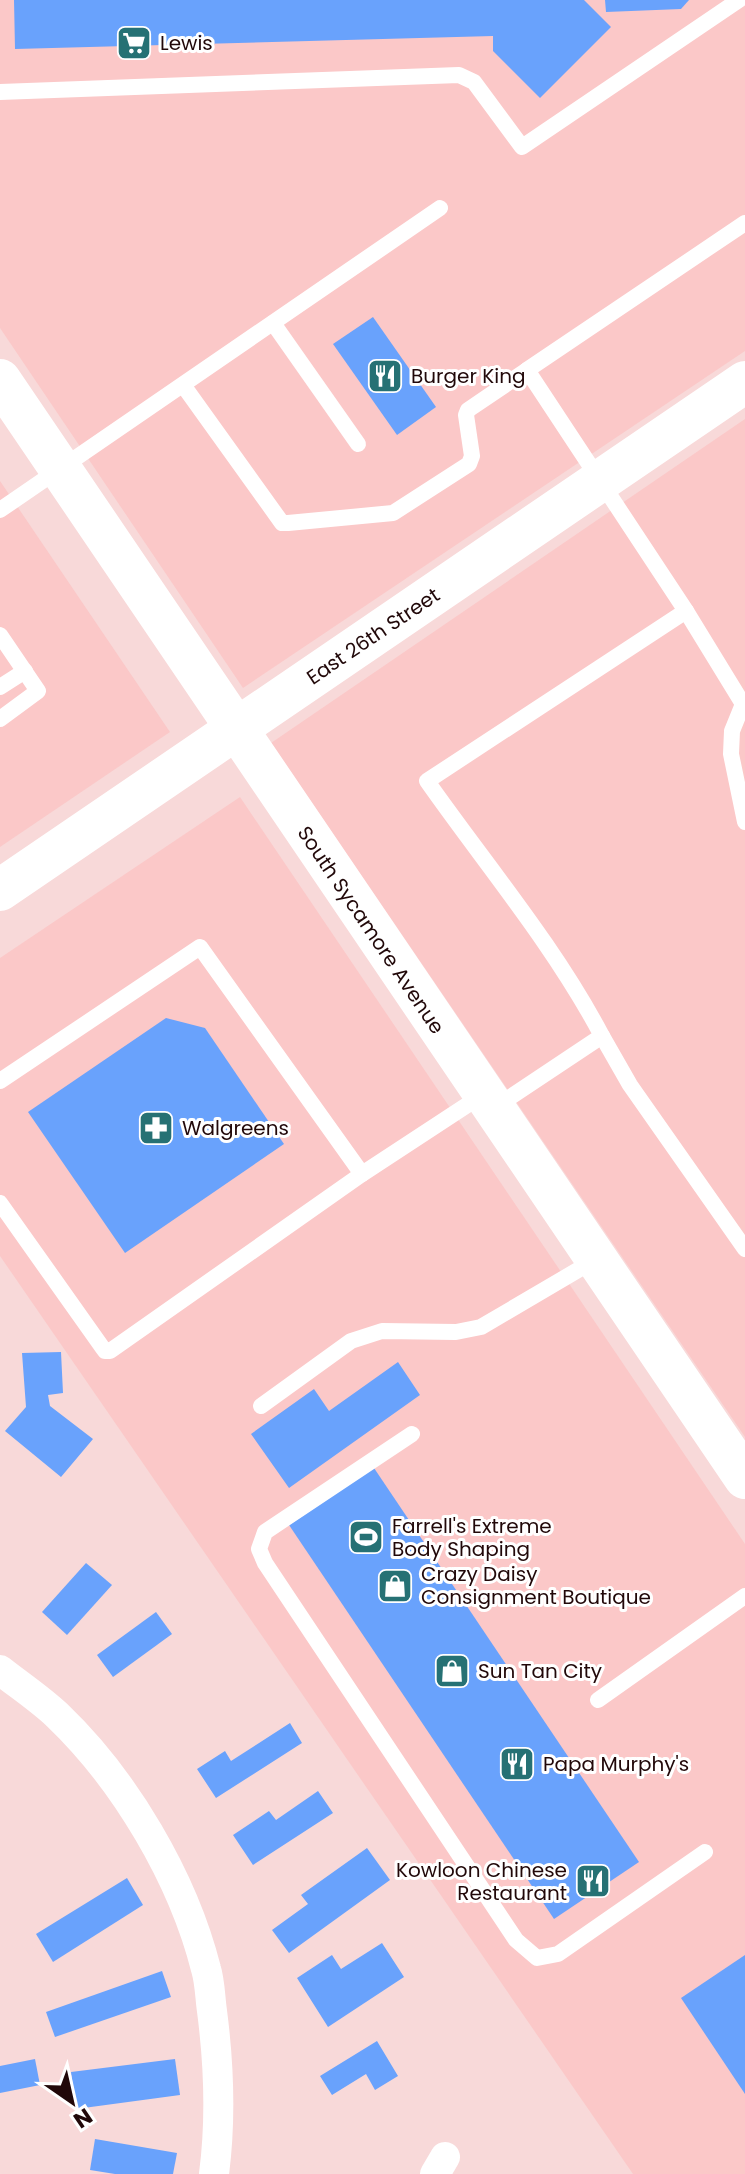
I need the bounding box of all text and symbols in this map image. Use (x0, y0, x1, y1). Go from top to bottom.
supermarket icon: Lewis (115, 24, 153, 62)
place label: Lewis (160, 29, 213, 57)
restaurant icon: Burger King (366, 357, 404, 395)
place label: Burger King (411, 362, 525, 390)
street label: East 26th Street (301, 581, 445, 691)
street label: South Sycamore Avenue (291, 821, 451, 1039)
pharmacy icon: Walgreens (137, 1109, 175, 1147)
place label: Walgreens (182, 1114, 289, 1142)
place label: Farrell's Extreme Body Shaping (392, 1512, 552, 1563)
sports icon: Farrell's Extreme Body Shaping (347, 1518, 385, 1556)
place label: Crazy Daisy Consignment Boutique (421, 1560, 651, 1611)
shop icon: Crazy Daisy Consignment Boutique (376, 1567, 414, 1605)
shop icon: Sun Tan City (433, 1652, 471, 1690)
place label: Sun Tan City (478, 1657, 602, 1685)
restaurant icon: Papa Murphy's (498, 1745, 536, 1783)
place label: Papa Murphy's (543, 1750, 689, 1778)
place label: Kowloon Chinese Restaurant (396, 1856, 567, 1907)
restaurant icon: Kowloon Chinese Restaurant (574, 1862, 612, 1900)
north arrow (32, 2062, 112, 2142)
text: N (67, 2101, 98, 2136)

